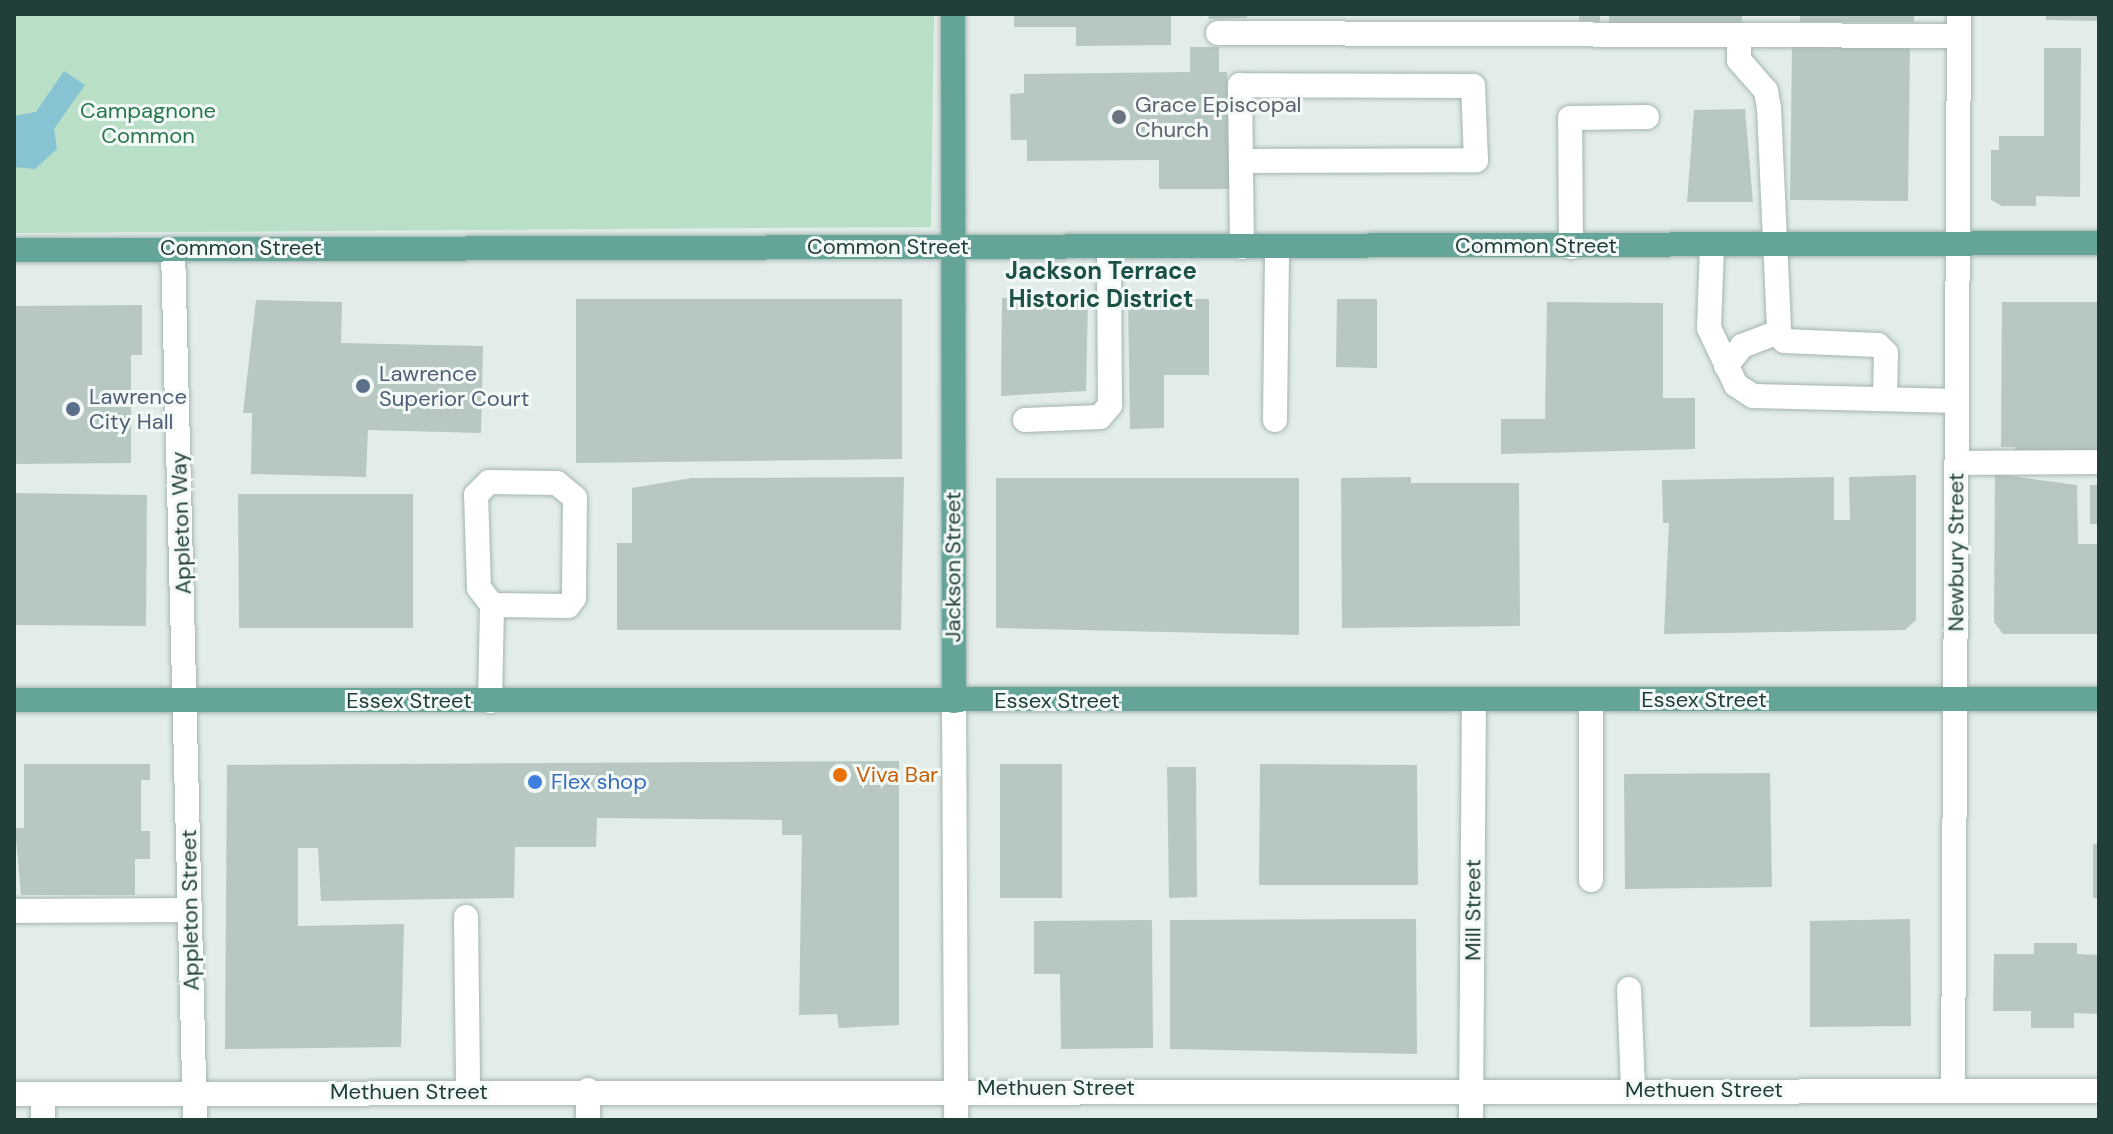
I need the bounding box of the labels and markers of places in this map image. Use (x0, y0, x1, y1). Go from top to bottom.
place label: Grace Episcopal Church (1135, 91, 1302, 142)
marker: Grace Episcopal Church (1110, 108, 1128, 126)
place label: Lawrence Superior Court (379, 360, 529, 412)
marker: Lawrence Superior Court (354, 377, 372, 395)
place label: Lawrence City Hall (89, 383, 187, 434)
marker: Lawrence City Hall (64, 400, 82, 418)
place label: Viva Bar (856, 762, 938, 788)
marker: Viva Bar (831, 766, 849, 784)
place label: Flex shop (551, 769, 647, 795)
marker: Flex shop (526, 773, 544, 791)

